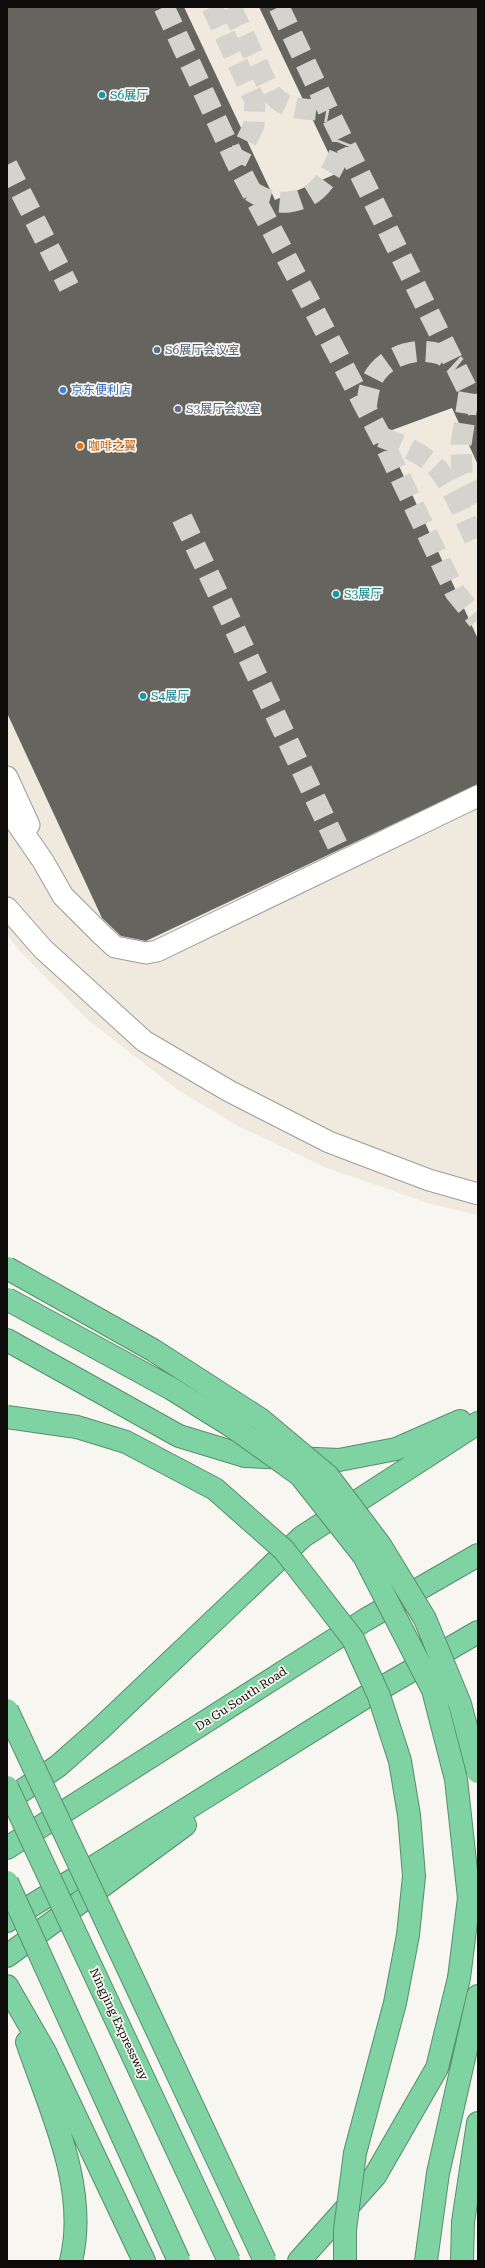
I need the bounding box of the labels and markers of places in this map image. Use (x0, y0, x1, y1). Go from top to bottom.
place label: S6展厅 (110, 88, 148, 102)
marker: S6展厅 (97, 90, 107, 100)
place label: S6展厅会议室 (165, 343, 239, 357)
marker: S6展厅会议室 (152, 345, 162, 355)
place label: 京东便利店 (71, 383, 131, 397)
marker: 京东便利店 (58, 385, 68, 395)
place label: S3展厅会议室 (186, 402, 260, 416)
marker: S3展厅会议室 (173, 404, 183, 414)
place label: 咖啡之翼 (88, 439, 136, 453)
marker: 咖啡之翼 (75, 441, 85, 451)
place label: S3展厅 (344, 587, 382, 601)
marker: S3展厅 (331, 589, 341, 599)
place label: S4展厅 (151, 689, 189, 703)
marker: S4展厅 (138, 691, 148, 701)

